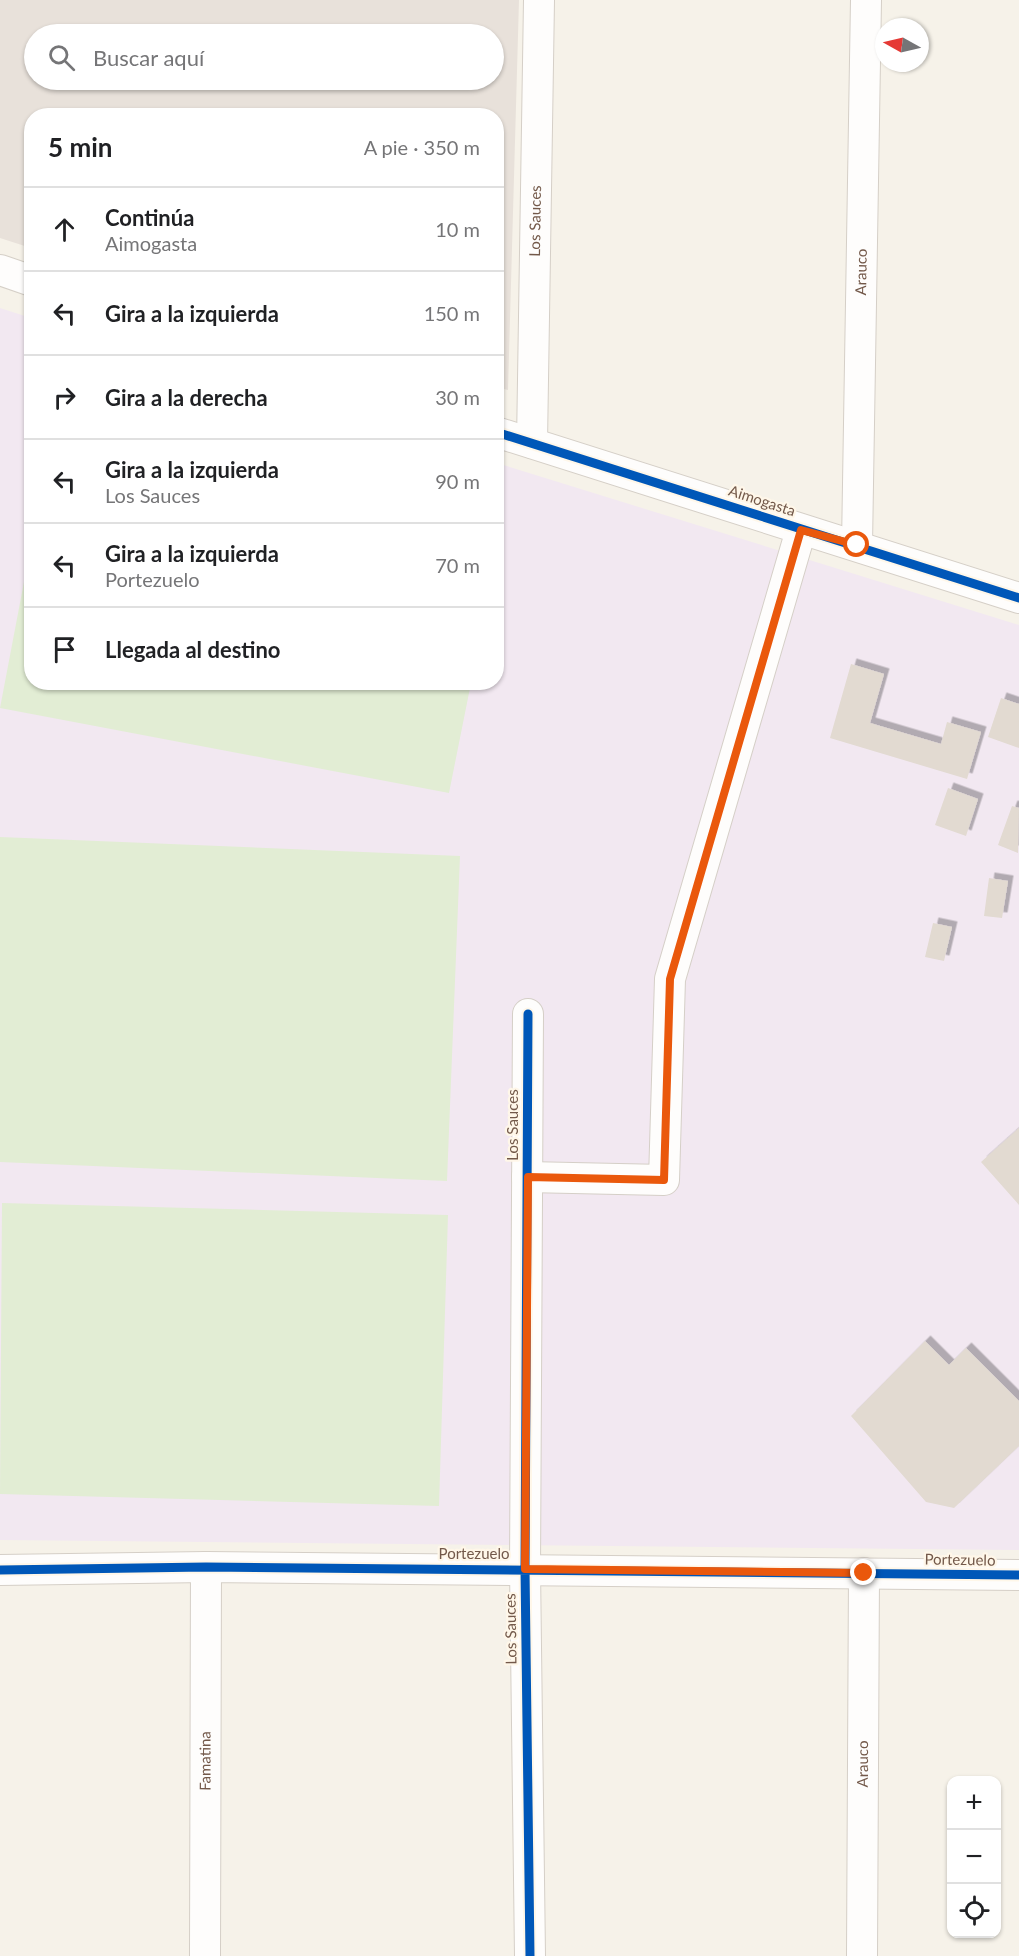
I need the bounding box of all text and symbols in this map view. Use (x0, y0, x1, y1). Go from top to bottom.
north arrow (875, 18, 929, 72)
search box (24, 24, 504, 90)
icon: search (45, 41, 78, 74)
text: Buscar aquí (93, 44, 204, 71)
text: 5 min (48, 131, 112, 163)
text: A pie · 350 m (364, 135, 480, 159)
street label: Los Sauces (525, 185, 544, 257)
text: Continúa (105, 204, 194, 231)
icon: ahead (48, 213, 81, 246)
text: 10 m (435, 217, 480, 241)
text: Aimogasta (105, 231, 197, 255)
street label: Arauco (851, 248, 870, 296)
icon: left (48, 297, 81, 330)
text: Gira a la izquierda (105, 300, 279, 327)
text: 150 m (424, 301, 480, 325)
icon: right (48, 381, 81, 414)
text: Gira a la derecha (105, 384, 268, 411)
text: 30 m (435, 385, 480, 409)
text: Gira a la izquierda (105, 456, 279, 483)
icon: left (48, 465, 81, 498)
text: 90 m (435, 469, 480, 493)
street label: Aimogasta (727, 481, 798, 519)
text: Los Sauces (105, 483, 200, 507)
route start (843, 531, 869, 557)
text: Gira a la izquierda (105, 540, 279, 567)
icon: left (48, 549, 81, 582)
text: 70 m (435, 553, 480, 577)
text: Portezuelo (105, 567, 200, 591)
icon: arrive (48, 633, 81, 666)
text: Llegada al destino (105, 636, 281, 663)
street label: Los Sauces (503, 1089, 521, 1161)
street label: Portezuelo (439, 1544, 509, 1562)
street label: Portezuelo (924, 1549, 996, 1569)
route end (850, 1559, 876, 1585)
street label: Los Sauces (500, 1593, 520, 1665)
street label: Famatina (195, 1731, 214, 1791)
street label: Arauco (853, 1741, 871, 1787)
map controls (947, 1776, 1001, 1938)
button: + (947, 1776, 1001, 1830)
button: − (947, 1830, 1001, 1884)
button: locate (947, 1884, 1001, 1938)

